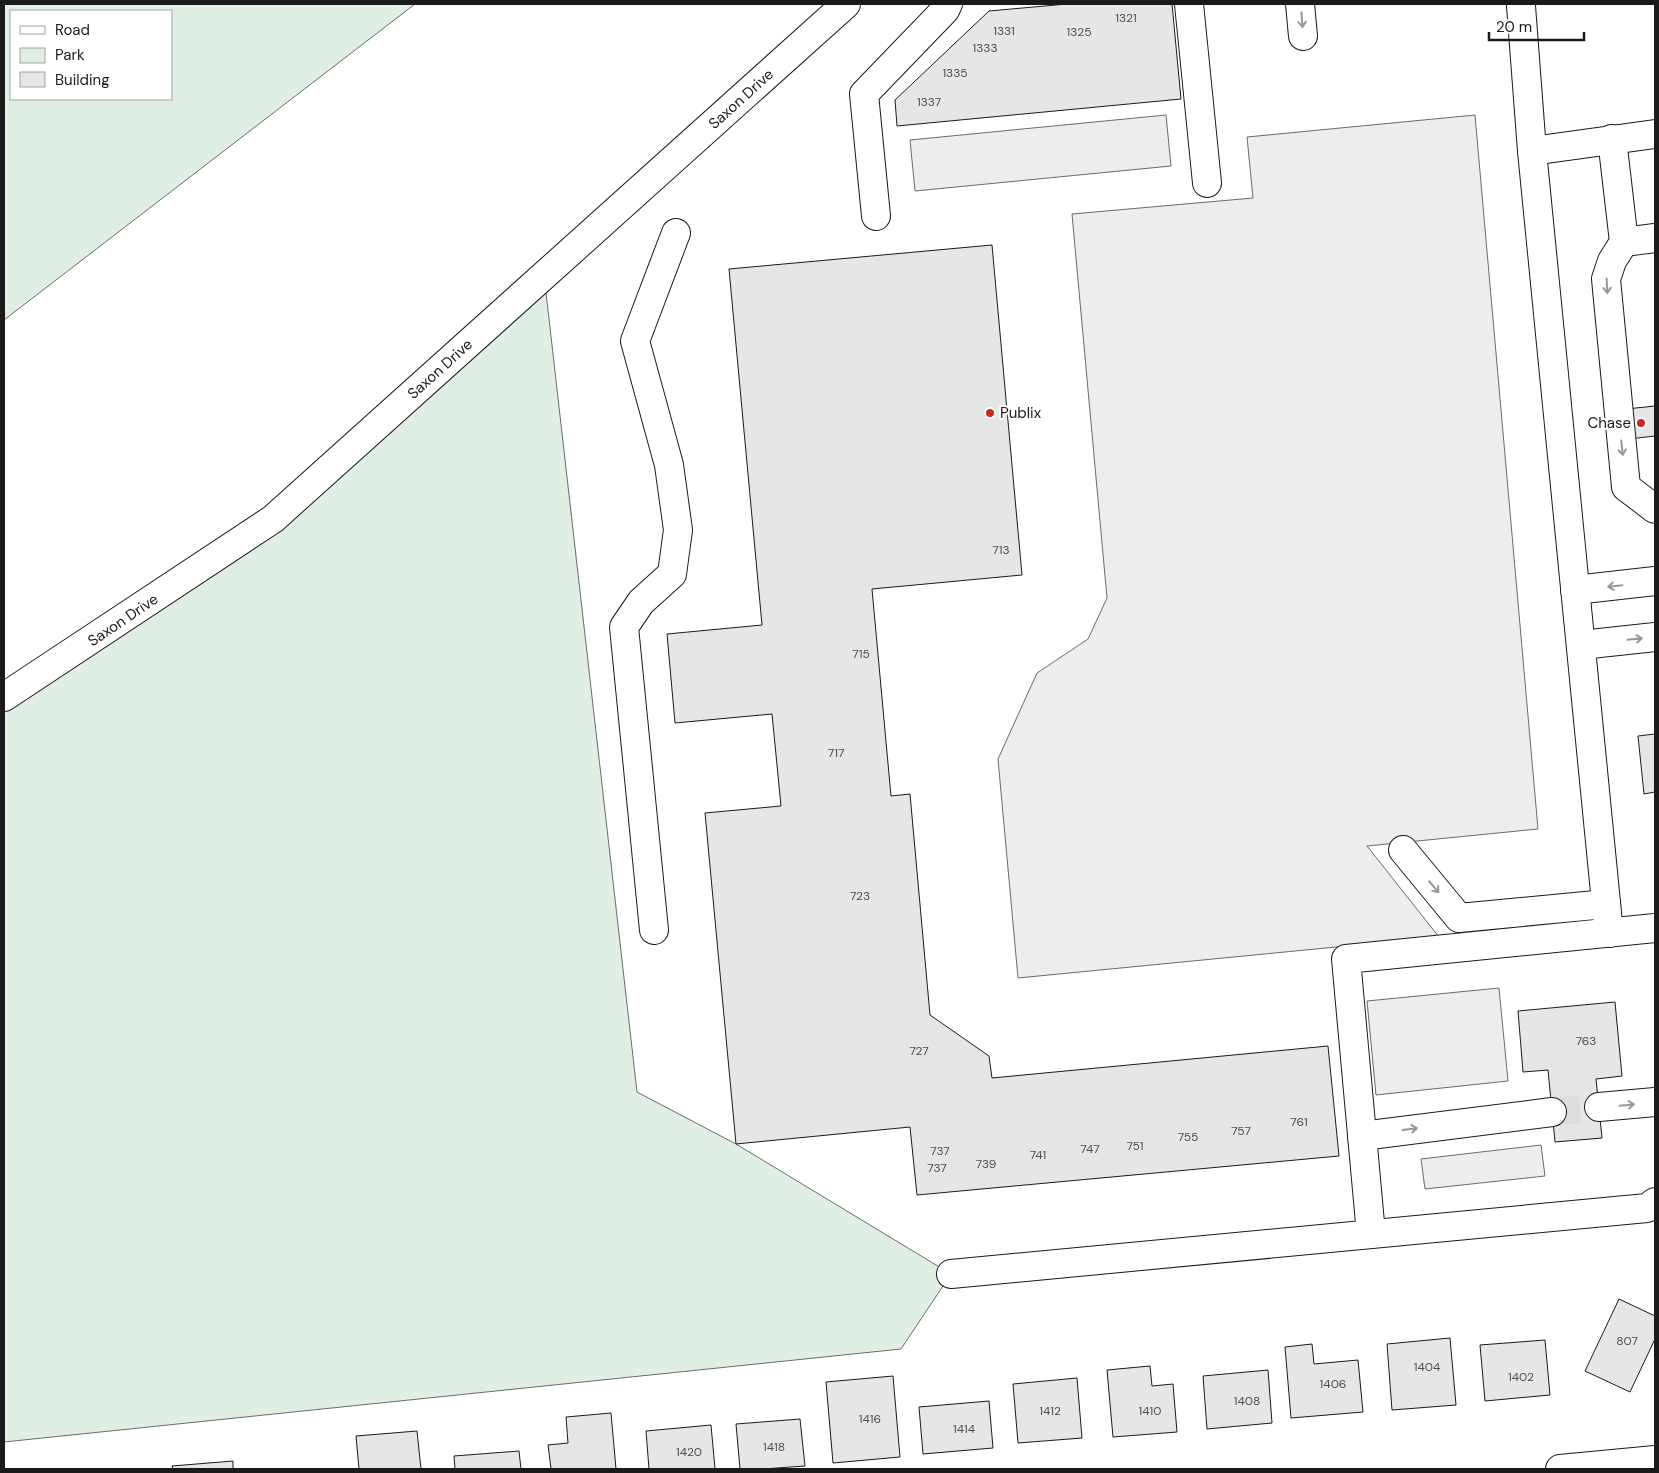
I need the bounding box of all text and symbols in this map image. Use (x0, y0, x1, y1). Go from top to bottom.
legend (10, 10, 172, 100)
house number: 1321 (1115, 10, 1137, 26)
scale bar (1489, 10, 1584, 42)
one-way arrow (1297, 12, 1306, 28)
text: 20 m (1496, 17, 1532, 37)
text: Road (55, 20, 90, 40)
house number: 1331 (993, 23, 1015, 39)
house number: 1325 (1066, 24, 1092, 40)
house number: 1333 (972, 40, 998, 56)
text: Park (55, 45, 85, 65)
street label: Saxon Drive (704, 64, 778, 134)
house number: 1335 (942, 65, 968, 81)
text: Building (55, 70, 110, 90)
house number: 1337 (917, 94, 941, 110)
one-way arrow (1602, 278, 1611, 294)
street label: Saxon Drive (403, 334, 477, 404)
place label: Publix (1000, 403, 1042, 423)
marker: Publix (984, 407, 996, 419)
place label: Chase (1587, 413, 1631, 433)
marker: Chase (1635, 417, 1647, 429)
one-way arrow (1618, 440, 1627, 456)
house number: 713 (992, 542, 1010, 558)
one-way arrow (1608, 581, 1624, 591)
street label: Saxon Drive (84, 589, 162, 651)
one-way arrow (1627, 634, 1643, 644)
house number: 715 (852, 646, 870, 662)
house number: 717 (828, 745, 844, 761)
one-way arrow (1428, 881, 1440, 894)
house number: 723 (850, 888, 870, 904)
house number: 763 (1576, 1033, 1596, 1049)
house number: 727 (909, 1043, 929, 1059)
one-way arrow (1619, 1100, 1635, 1109)
house number: 761 (1290, 1114, 1308, 1130)
house number: 757 (1231, 1123, 1251, 1139)
one-way arrow (1402, 1124, 1418, 1134)
house number: 755 (1178, 1129, 1198, 1145)
house number: 751 (1126, 1138, 1144, 1154)
house number: 747 (1080, 1141, 1100, 1157)
house number: 737 (930, 1143, 950, 1159)
house number: 741 (1030, 1147, 1046, 1163)
house number: 739 (976, 1156, 996, 1172)
house number: 737 (927, 1160, 947, 1176)
house number: 807 (1616, 1333, 1638, 1349)
house number: 1404 (1414, 1359, 1440, 1375)
house number: 1402 (1508, 1369, 1534, 1385)
house number: 1406 (1320, 1376, 1346, 1392)
house number: 1408 (1234, 1393, 1260, 1409)
house number: 1412 (1039, 1403, 1061, 1419)
house number: 1410 (1139, 1403, 1161, 1419)
house number: 1416 (859, 1411, 881, 1427)
house number: 1414 (953, 1421, 975, 1437)
house number: 1418 (763, 1439, 785, 1455)
house number: 1420 (676, 1444, 702, 1460)

